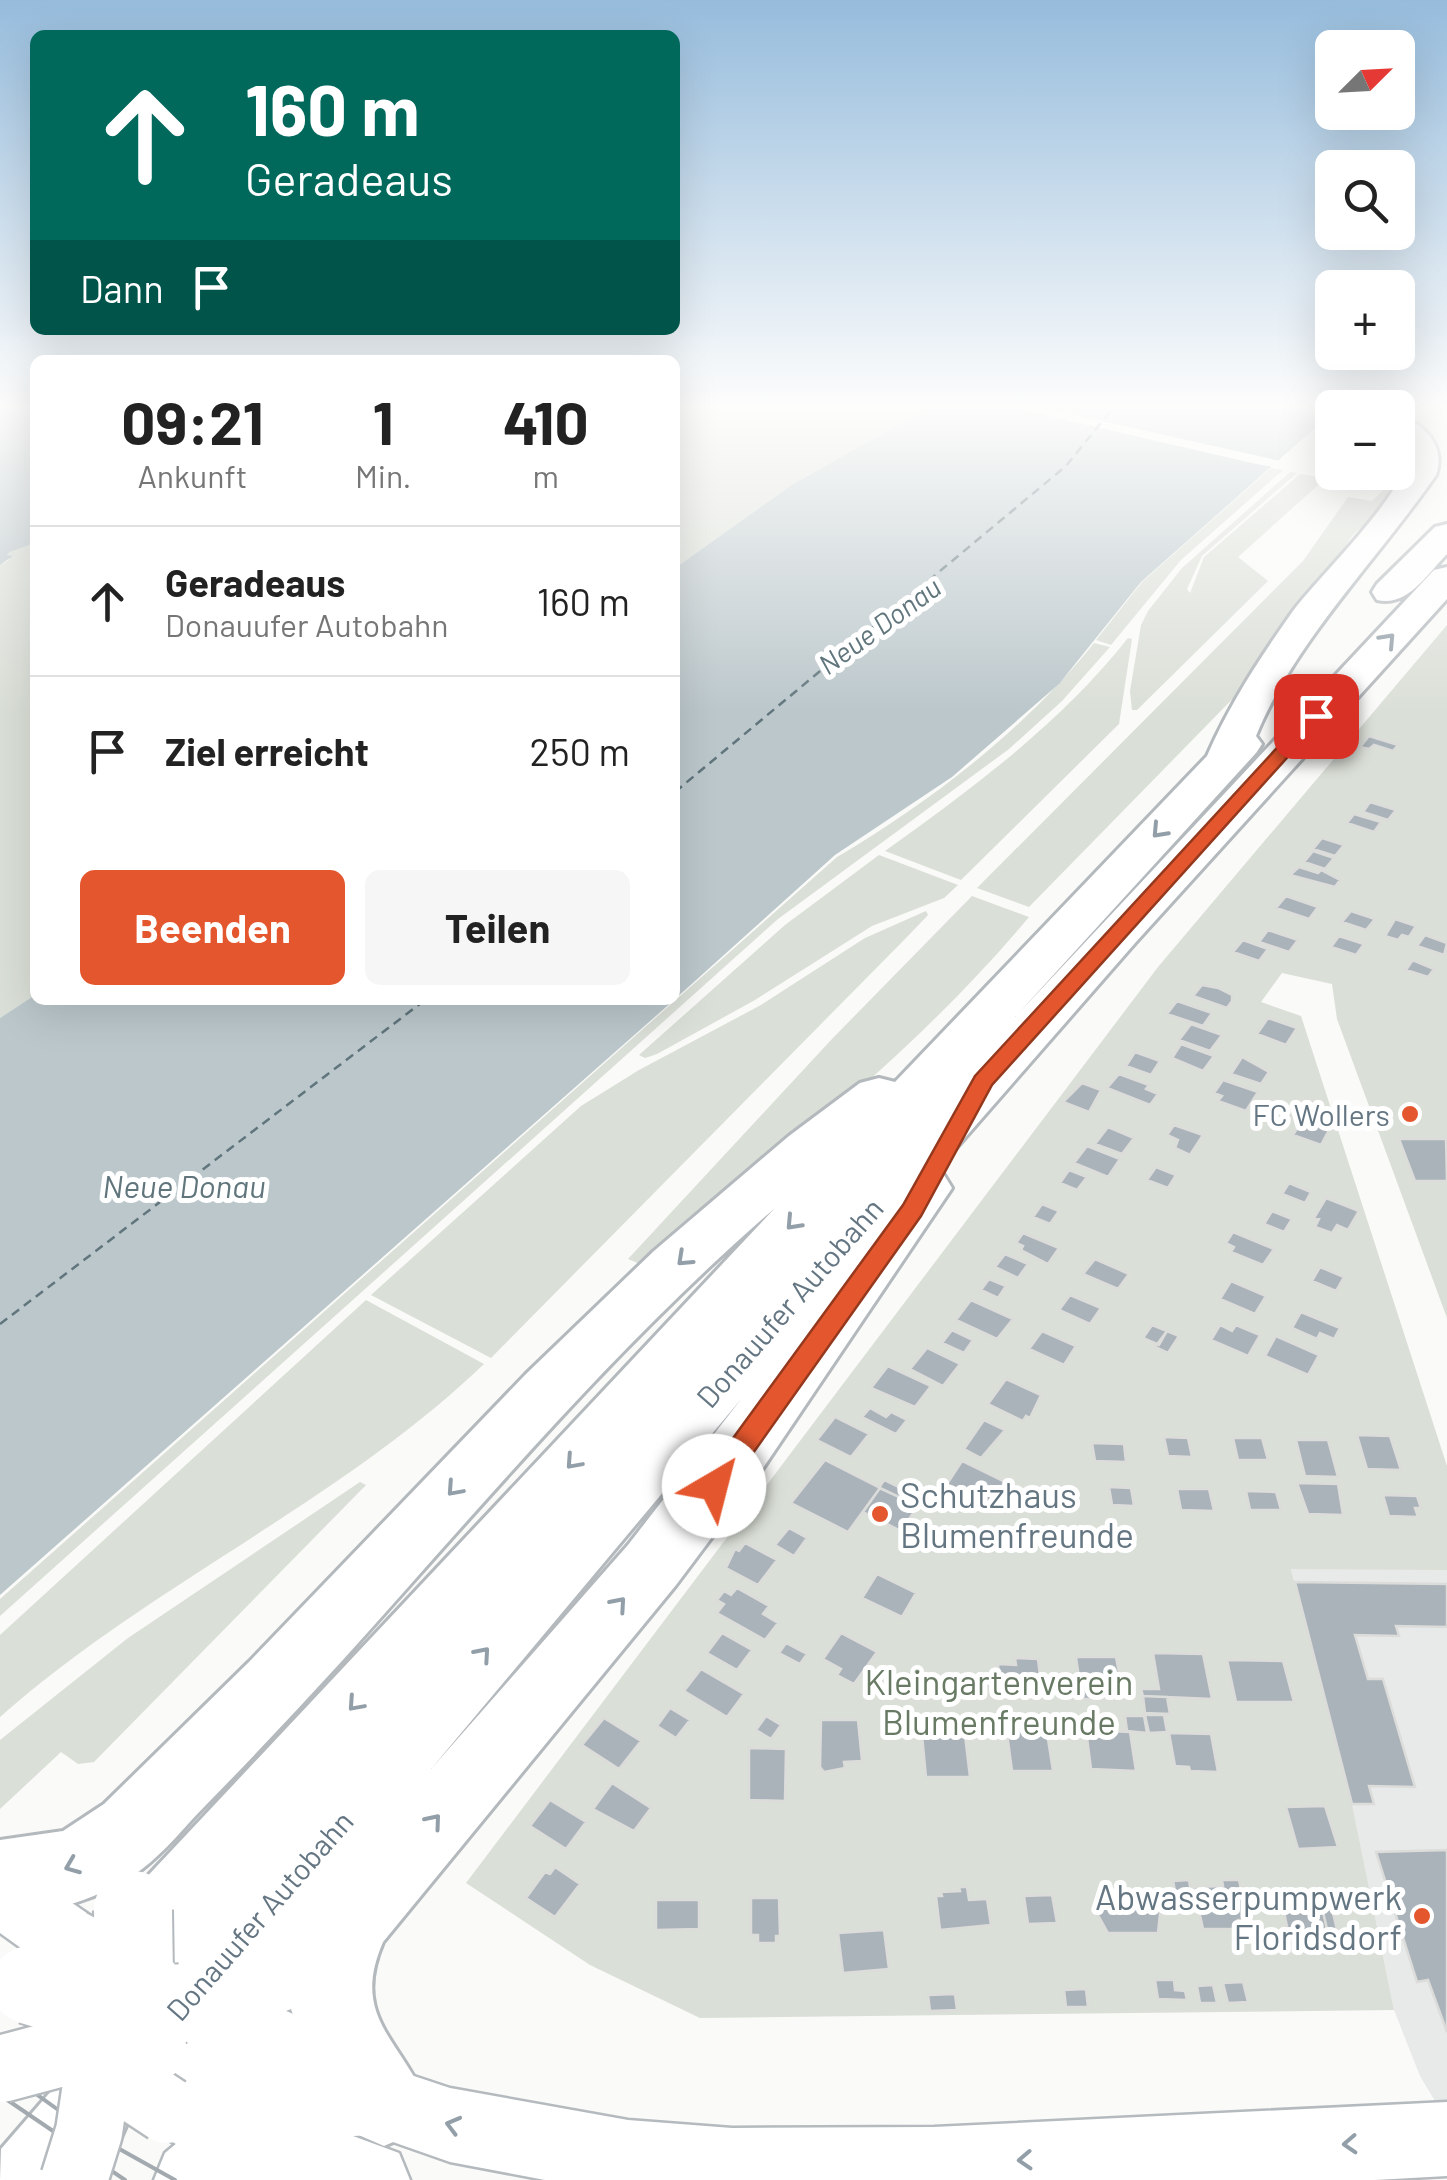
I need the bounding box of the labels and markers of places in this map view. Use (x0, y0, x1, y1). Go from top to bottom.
pin (1274, 674, 1359, 759)
place label: FC Wollers (1253, 1096, 1390, 1132)
marker: FC Wollers (1399, 1103, 1421, 1125)
place label: Schutzhaus Blumenfreunde (900, 1473, 1134, 1555)
marker: Schutzhaus Blumenfreunde (869, 1503, 891, 1525)
place label: Abwasserpumpwerk Floridsdorf (1095, 1875, 1402, 1957)
marker: Abwasserpumpwerk Floridsdorf (1411, 1905, 1433, 1927)

